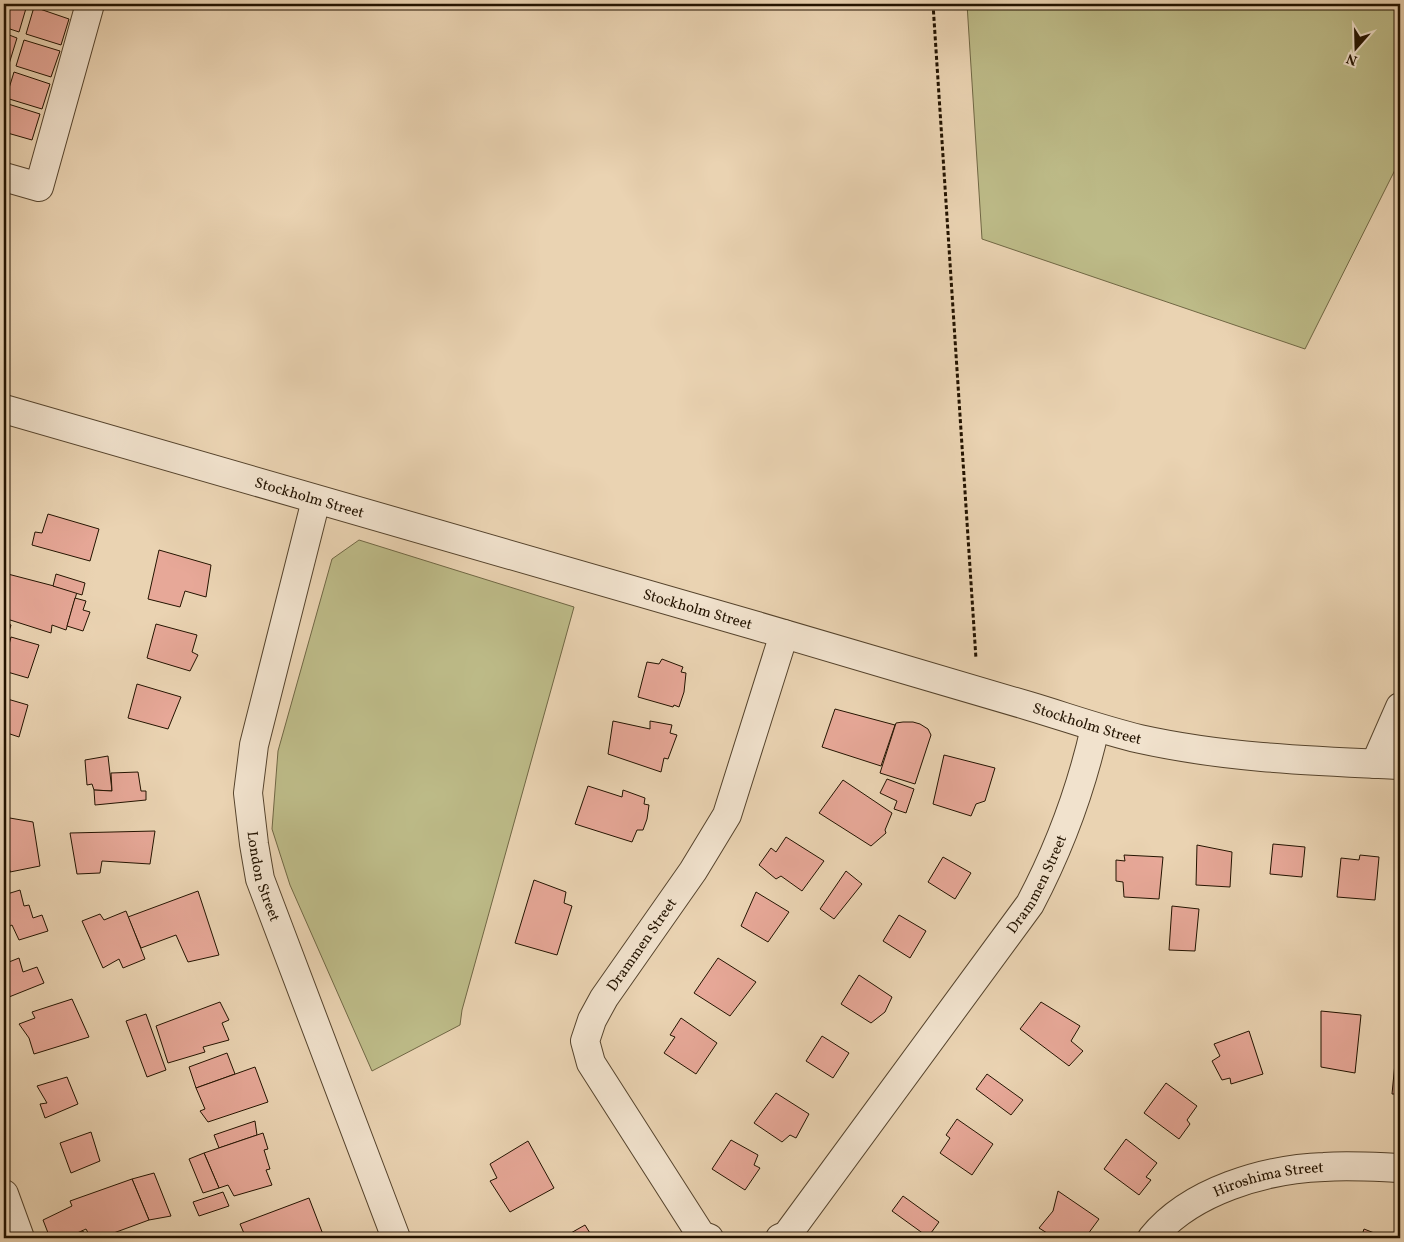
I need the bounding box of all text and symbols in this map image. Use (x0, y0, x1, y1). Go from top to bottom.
north arrow (1332, 22, 1382, 72)
text: N (1344, 48, 1360, 69)
street label: Stockholm Street (252, 473, 366, 525)
street label: Stockholm Street (640, 585, 754, 636)
street label: Stockholm Street (1030, 699, 1143, 751)
street label: London Street (241, 830, 284, 925)
street label: Drammen Street (1003, 832, 1073, 939)
street label: Drammen Street (603, 894, 683, 996)
street label: Hiroshima Street (1210, 1158, 1324, 1203)

